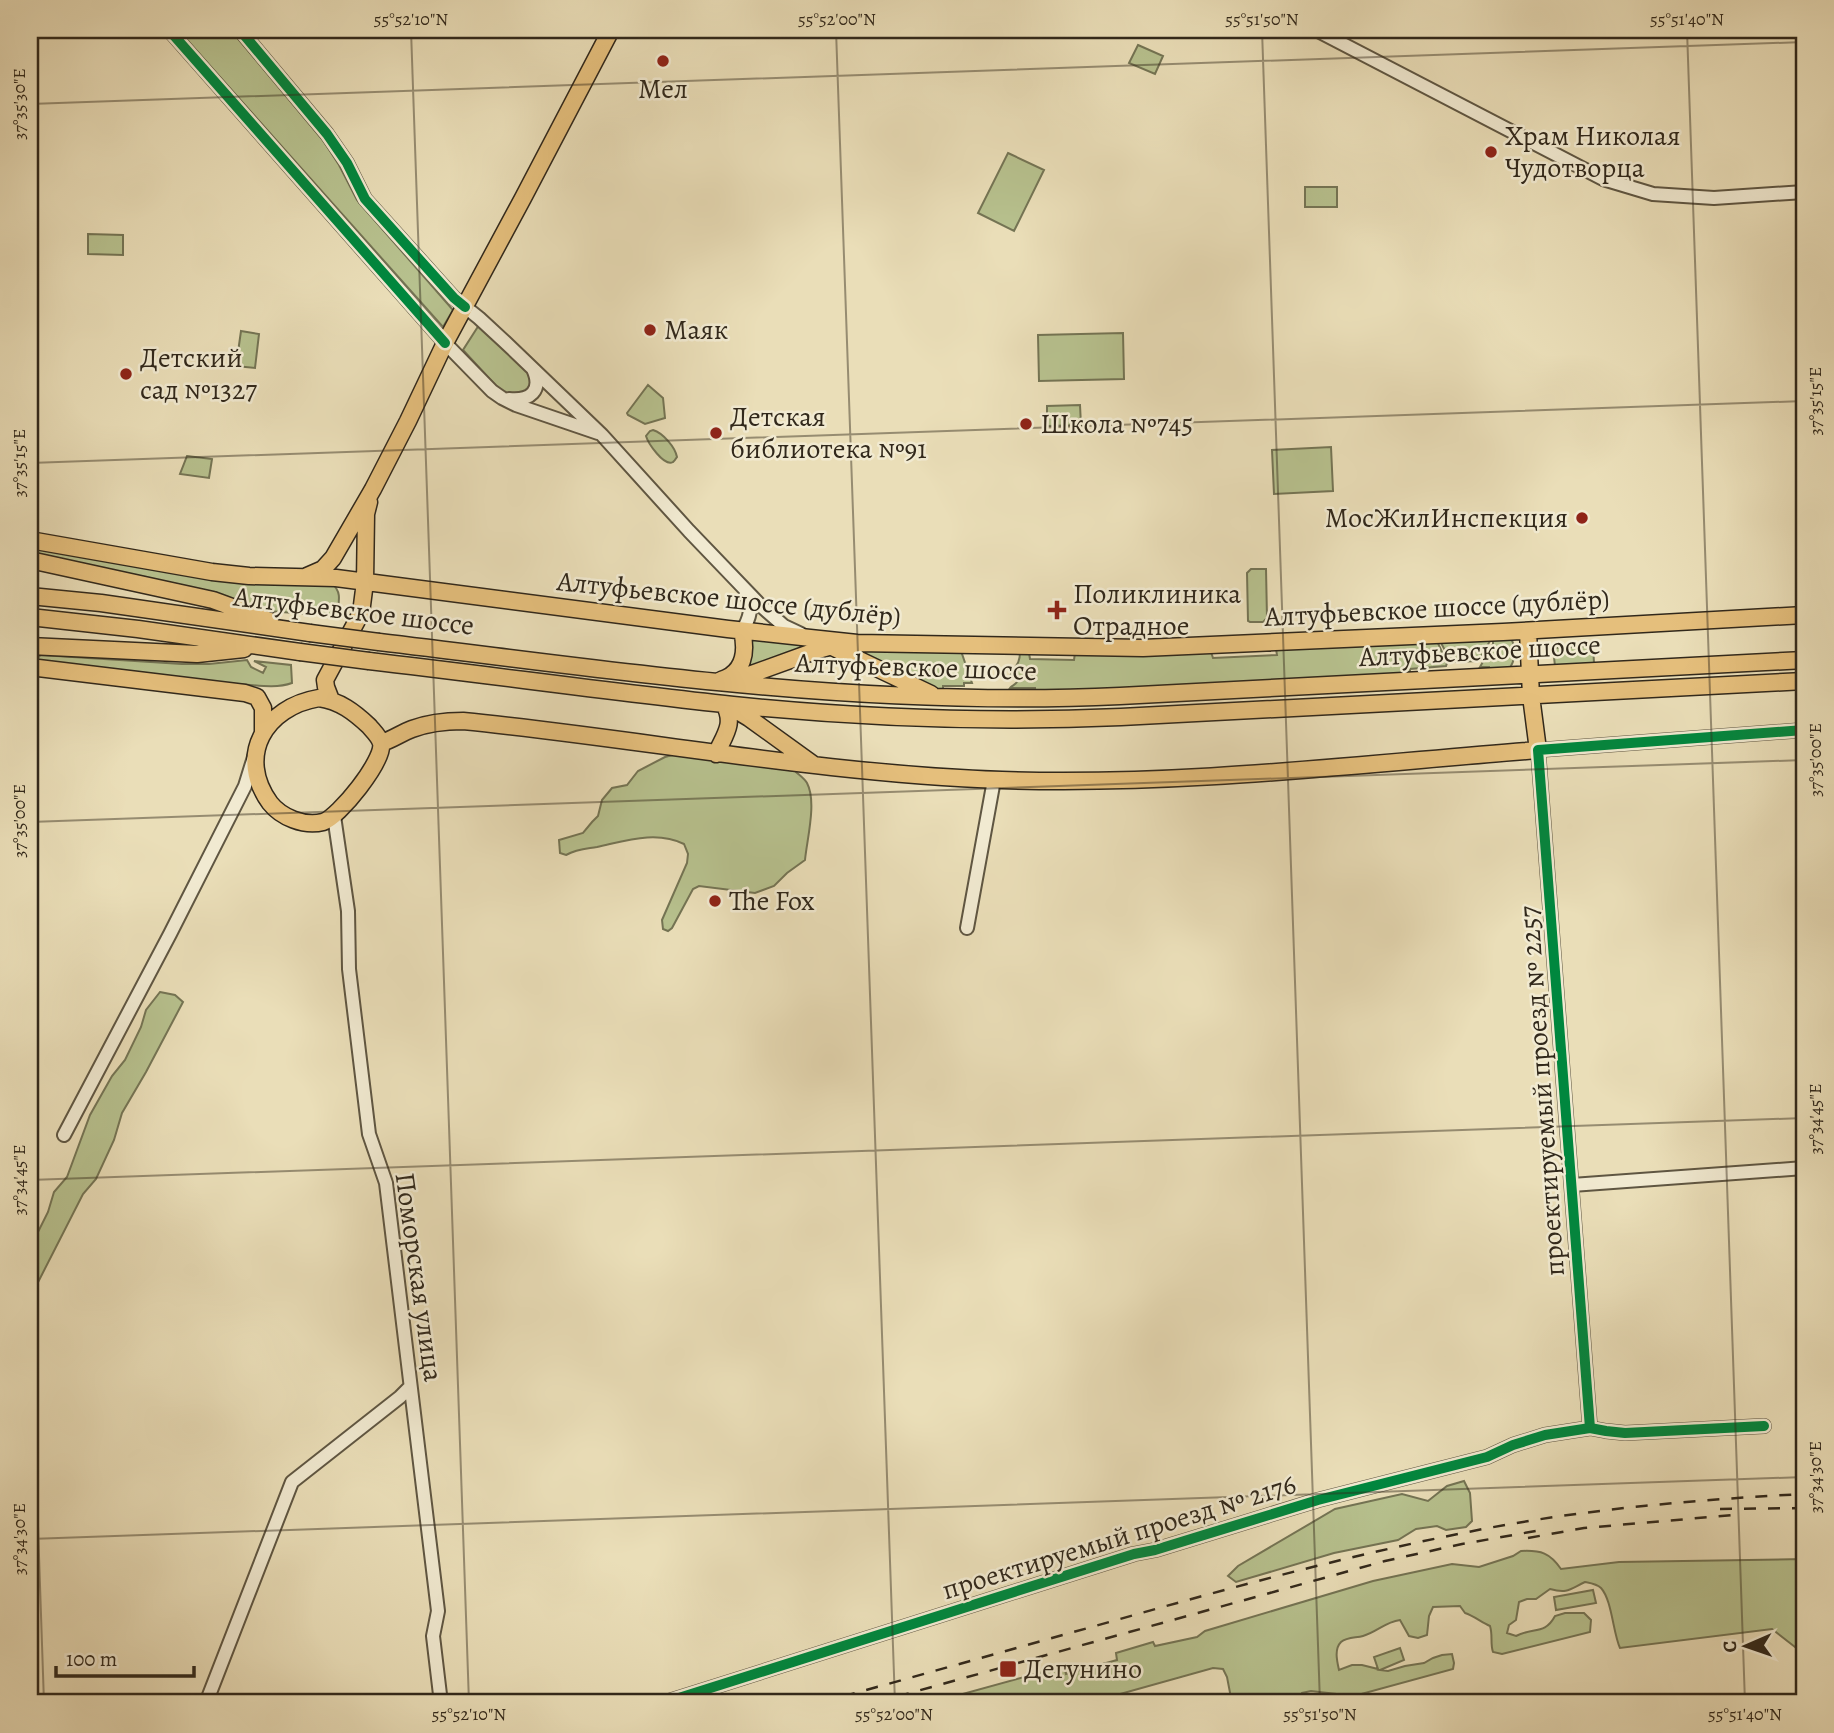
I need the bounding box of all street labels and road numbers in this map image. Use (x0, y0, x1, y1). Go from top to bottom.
street label: Алтуфьевское шоссе (дублёр) (554, 562, 903, 636)
street label: Алтуфьевское шоссе (231, 577, 476, 645)
street label: Алтуфьевское шоссе (дублёр) (1262, 580, 1611, 636)
street label: Алтуфьевское шоссе (1357, 626, 1602, 676)
street label: Алтуфьевское шоссе (793, 644, 1038, 690)
street label: проектируемый проезд № 2257 (1510, 904, 1574, 1277)
street label: Поморская улица (386, 1170, 452, 1384)
street label: проектируемый проезд № 2176 (937, 1465, 1301, 1609)

